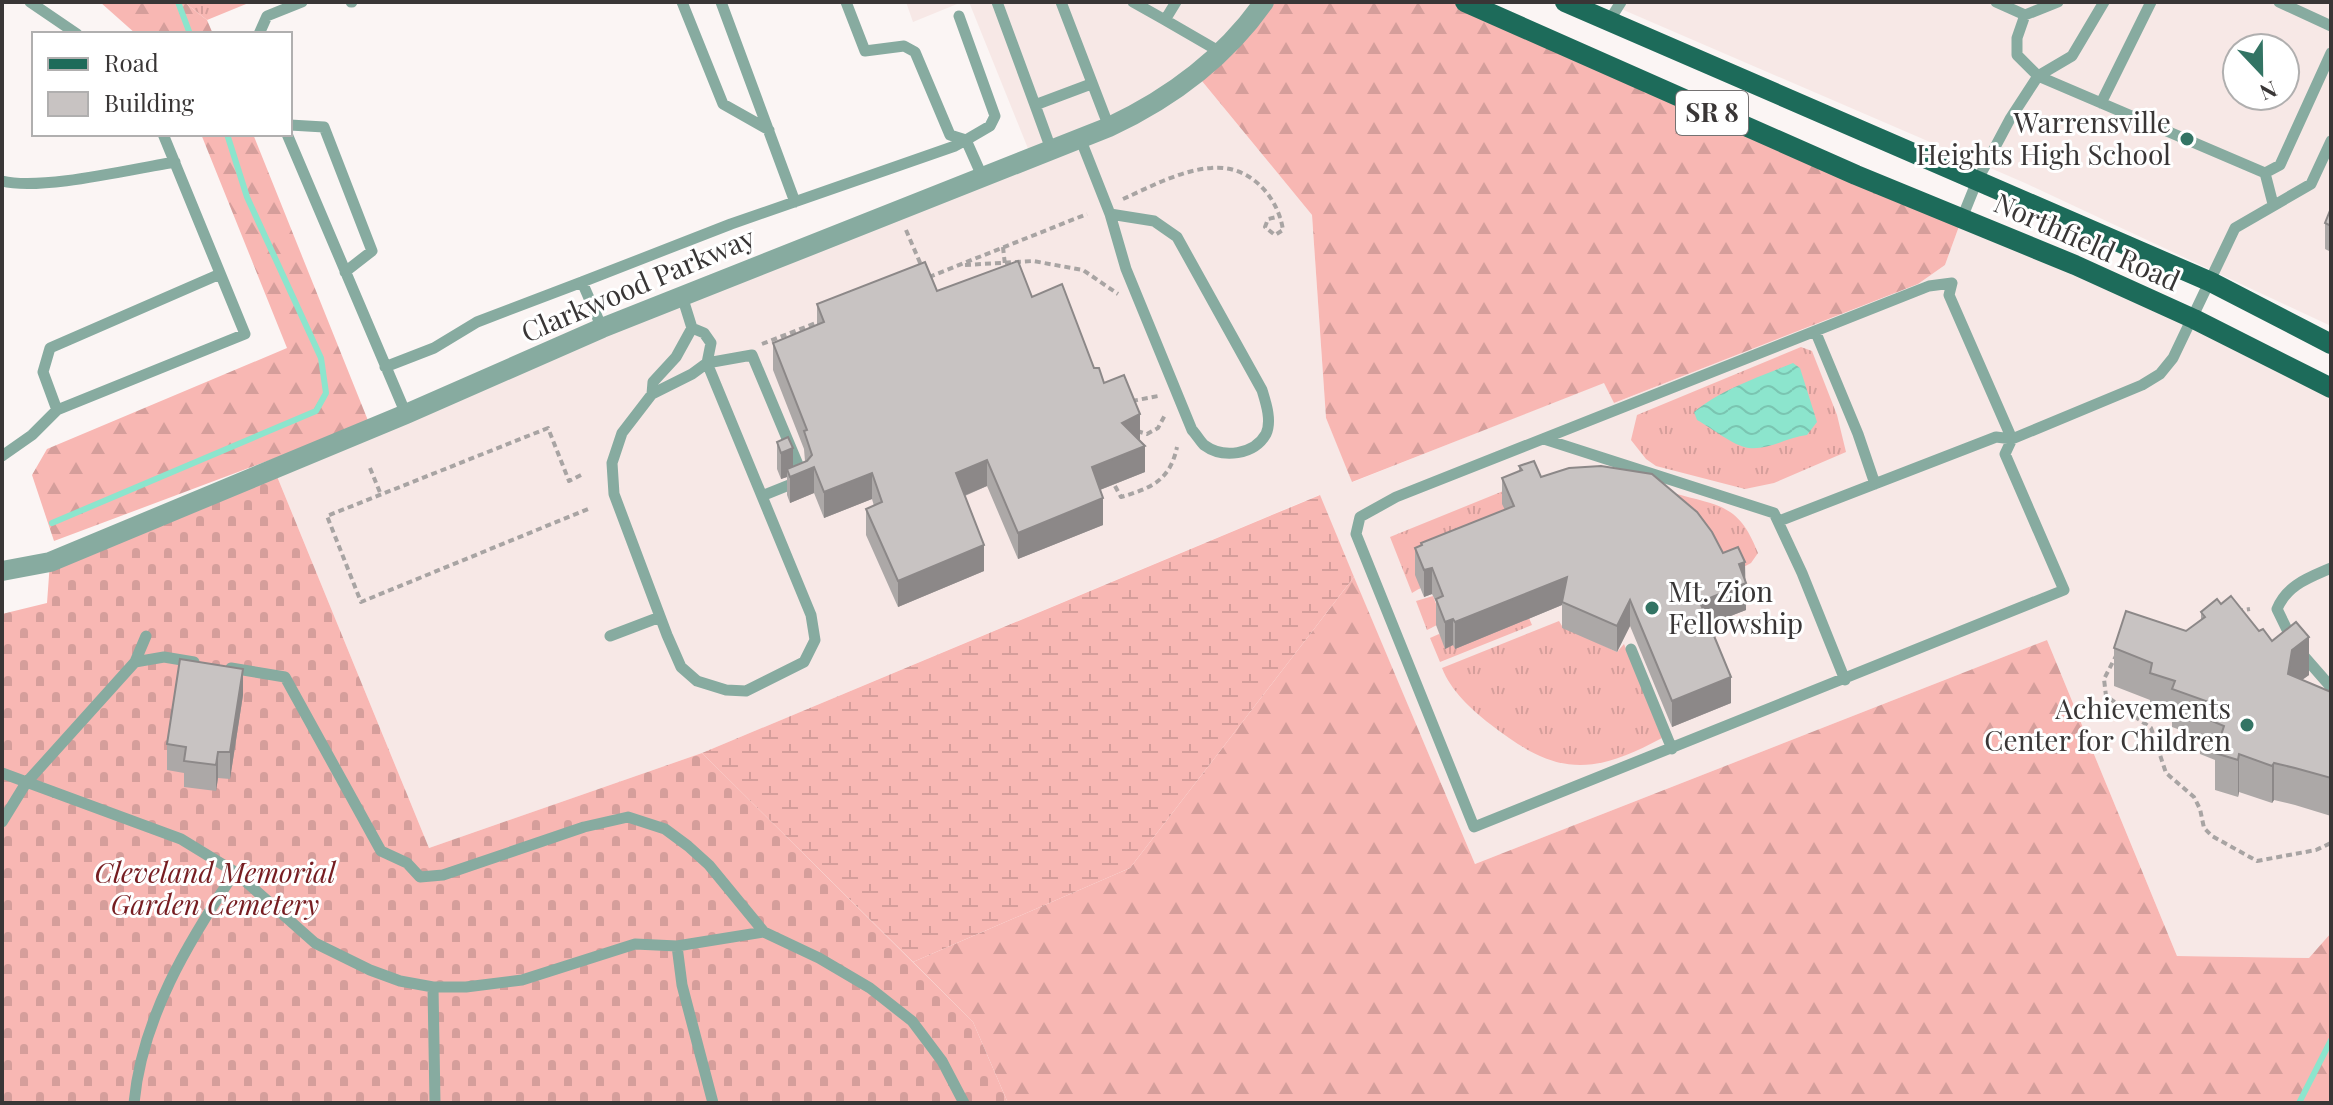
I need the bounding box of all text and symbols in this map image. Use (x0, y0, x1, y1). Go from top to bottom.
legend (32, 32, 292, 136)
north arrow (2221, 32, 2301, 112)
text: Road (104, 46, 159, 78)
text: N (2256, 75, 2282, 108)
text: Building (104, 86, 195, 118)
road number: SR 8 (1676, 91, 1748, 135)
place label: Warrensville Heights High School (1916, 103, 2171, 172)
marker: Warrensville Heights High School (2178, 130, 2196, 148)
street label: Northfield Road (1989, 183, 2186, 298)
street label: Clarkwood Parkway (515, 218, 760, 350)
place label: Mt. Zion Fellowship (1668, 572, 1803, 641)
marker: Mt. Zion Fellowship (1643, 599, 1661, 617)
place label: Achievements Center for Children (1984, 689, 2231, 758)
marker: Achievements Center for Children (2238, 716, 2256, 734)
park label: Cleveland Memorial Garden Cemetery (94, 853, 337, 922)

